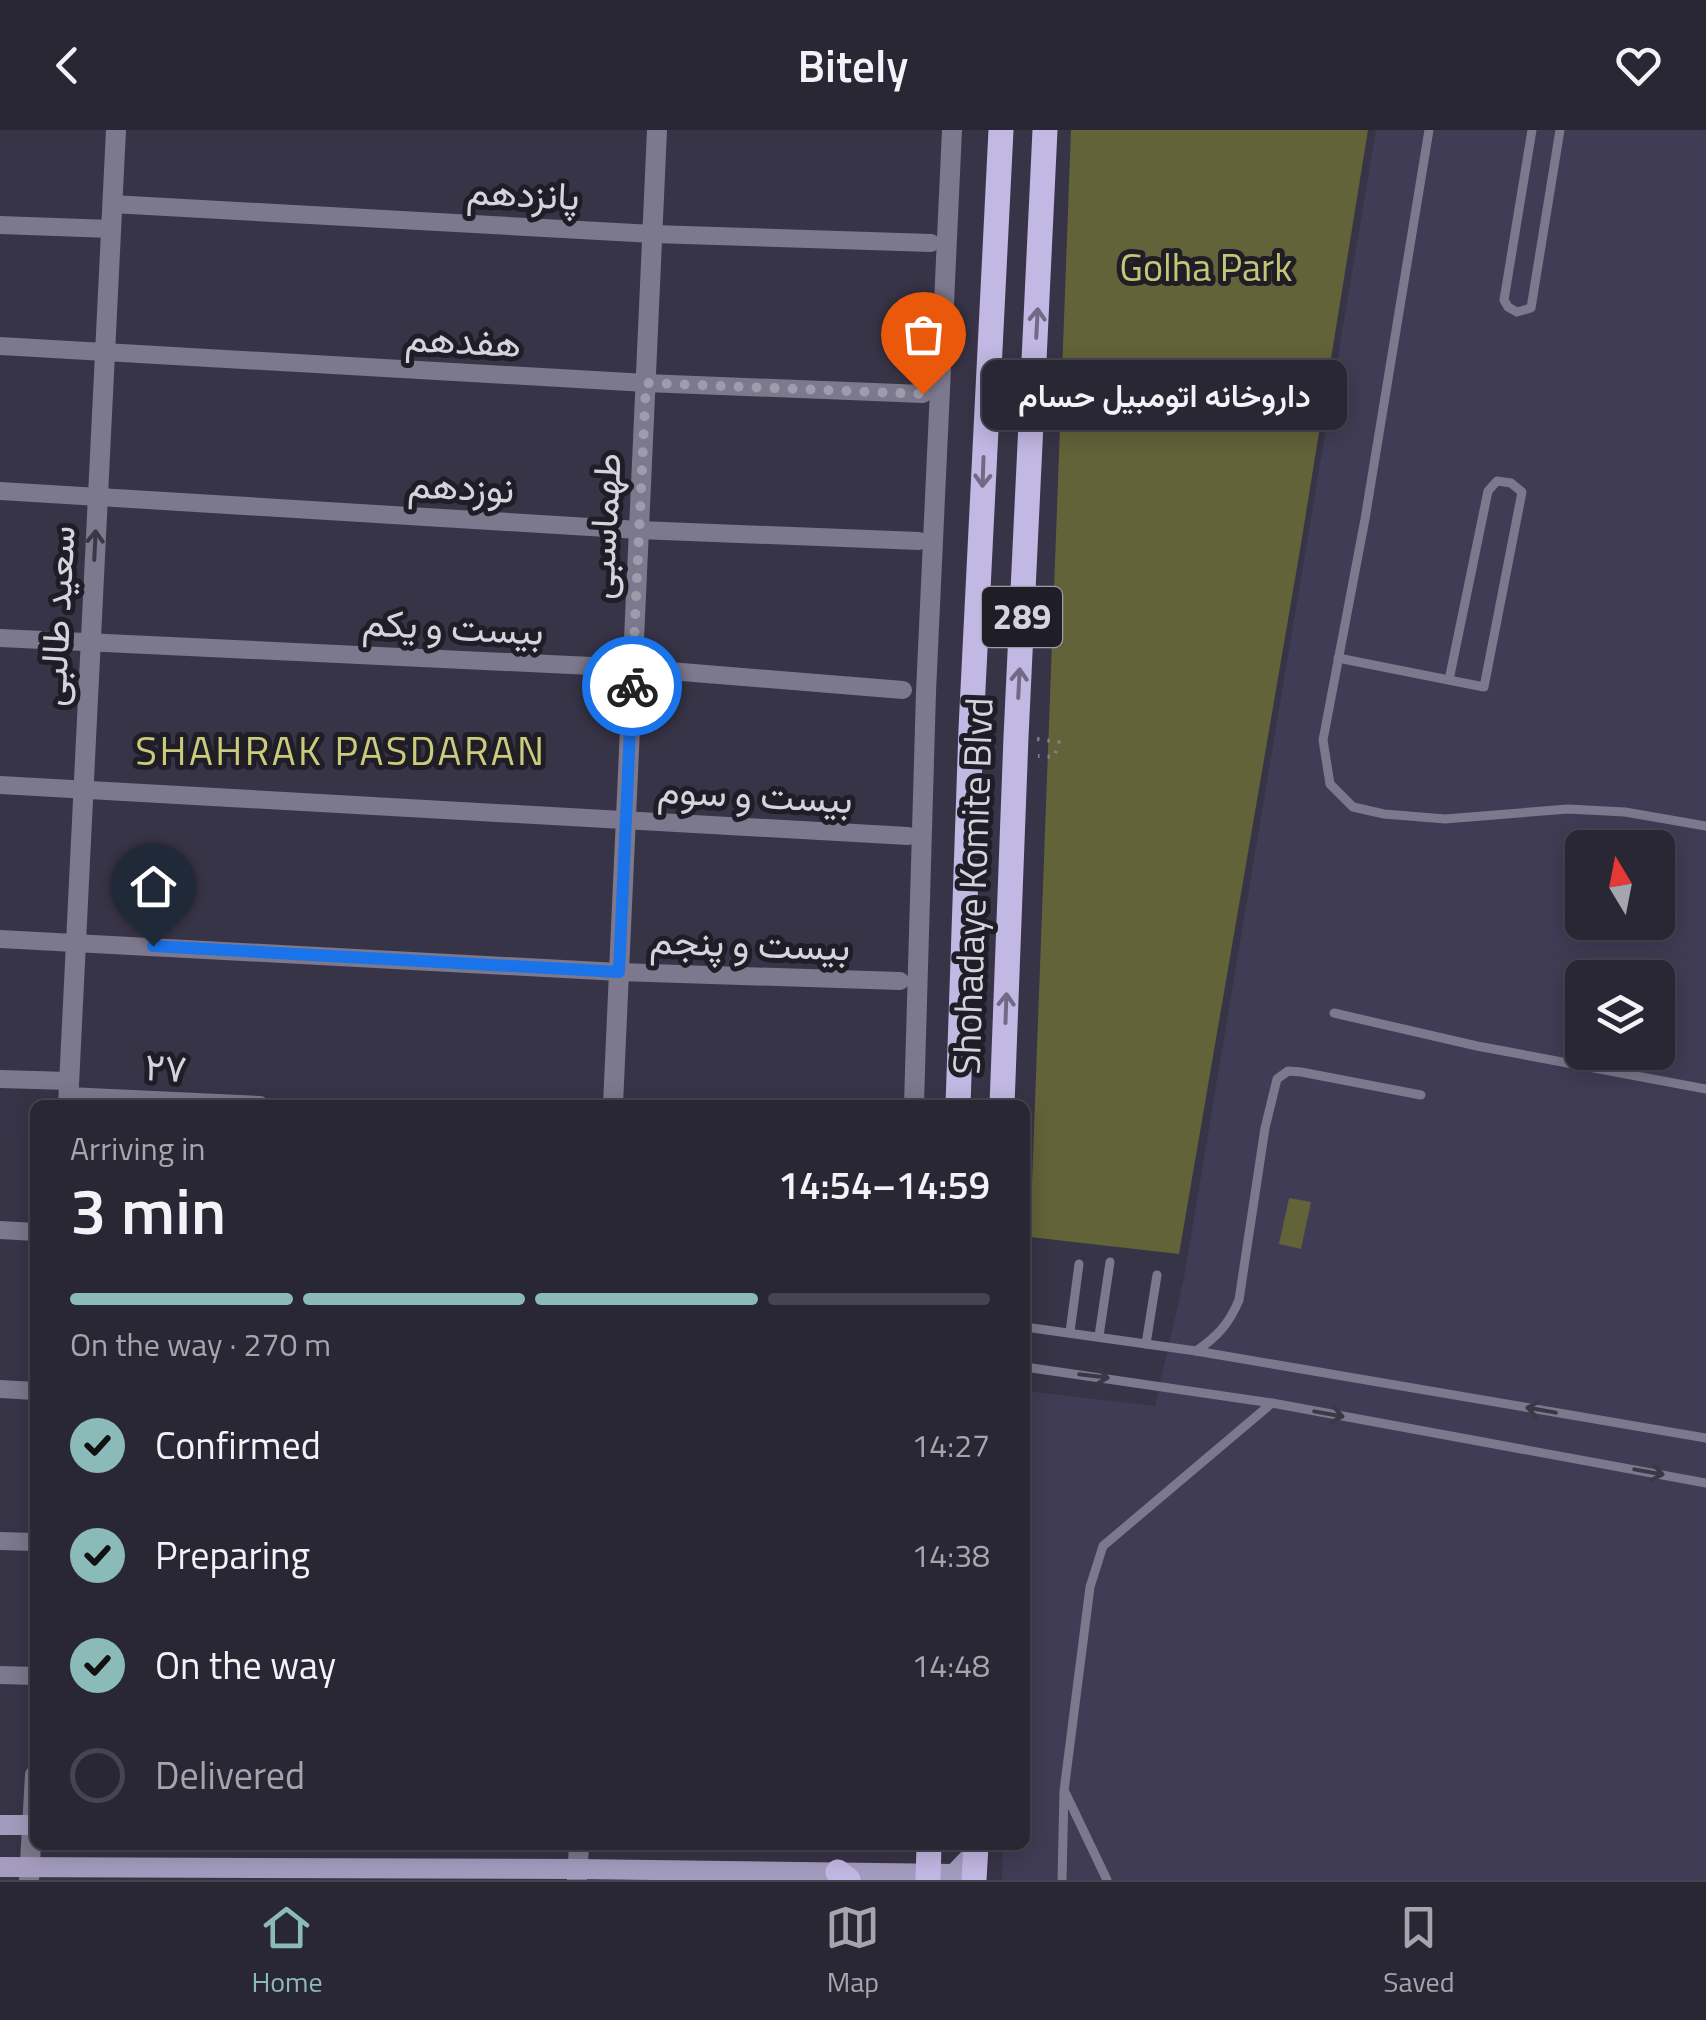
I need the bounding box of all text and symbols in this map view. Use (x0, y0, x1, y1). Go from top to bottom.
text: Bitely (798, 31, 908, 99)
icon: back (40, 38, 95, 93)
icon: heart (1611, 38, 1666, 93)
street label: پانزدهم (465, 161, 581, 225)
park label: Golha Park (1120, 238, 1292, 296)
pin (881, 292, 966, 395)
icon: bag (896, 307, 951, 362)
street label: هفدهم (404, 308, 522, 372)
one-way arrow (1028, 308, 1047, 340)
callout: داروخانه اتومبیل حسام (983, 359, 1348, 429)
text: داروخانه اتومبیل حسام (1018, 371, 1311, 419)
street label: طهماسبی (570, 451, 636, 601)
street label: نوزدهم (406, 454, 516, 518)
one-way arrow (973, 456, 992, 488)
street label: سعید طالبی (22, 524, 90, 708)
one-way arrow (86, 529, 105, 561)
road number: 289 (982, 587, 1062, 647)
street label: بیست و یکم (361, 592, 545, 660)
courier (582, 636, 682, 736)
icon: bike (605, 659, 660, 714)
one-way arrow (1010, 667, 1029, 699)
street label: Shohadaye Komite Blvd (936, 696, 1008, 1076)
district label: SHAHRAK PASDARAN (135, 720, 547, 781)
street label: بیست و سوم (656, 760, 854, 828)
north arrow (1565, 830, 1675, 940)
map controls (1565, 830, 1675, 1070)
pin (111, 844, 196, 947)
icon: home (126, 859, 181, 914)
street label: بیست و پنجم (649, 911, 851, 975)
button: layers (1565, 960, 1675, 1070)
one-way arrow (996, 992, 1015, 1024)
street label: ۲۷ (143, 1037, 189, 1097)
text: Arriving in (70, 1124, 206, 1172)
text: 14:54–14:59 (778, 1156, 990, 1214)
text: 3 min (70, 1160, 226, 1259)
text: On the way · 270 m (70, 1320, 331, 1368)
one-way arrow (1078, 1368, 1110, 1386)
one-way arrow (1525, 1400, 1558, 1419)
one-way arrow (1312, 1405, 1345, 1424)
text: Confirmed (155, 1416, 321, 1474)
icon: check (70, 1418, 125, 1473)
text: 14:27 (911, 1421, 990, 1469)
one-way arrow (1632, 1464, 1664, 1483)
text: Preparing (155, 1526, 310, 1584)
icon: check (70, 1528, 125, 1583)
text: 14:38 (911, 1531, 990, 1579)
text: On the way (155, 1636, 336, 1694)
icon: check (70, 1638, 125, 1693)
text: 14:48 (911, 1641, 990, 1689)
text: Delivered (155, 1746, 305, 1804)
tab: Home (251, 1900, 323, 2003)
tab: Map (825, 1900, 880, 2003)
tab: Saved (1383, 1900, 1455, 2003)

